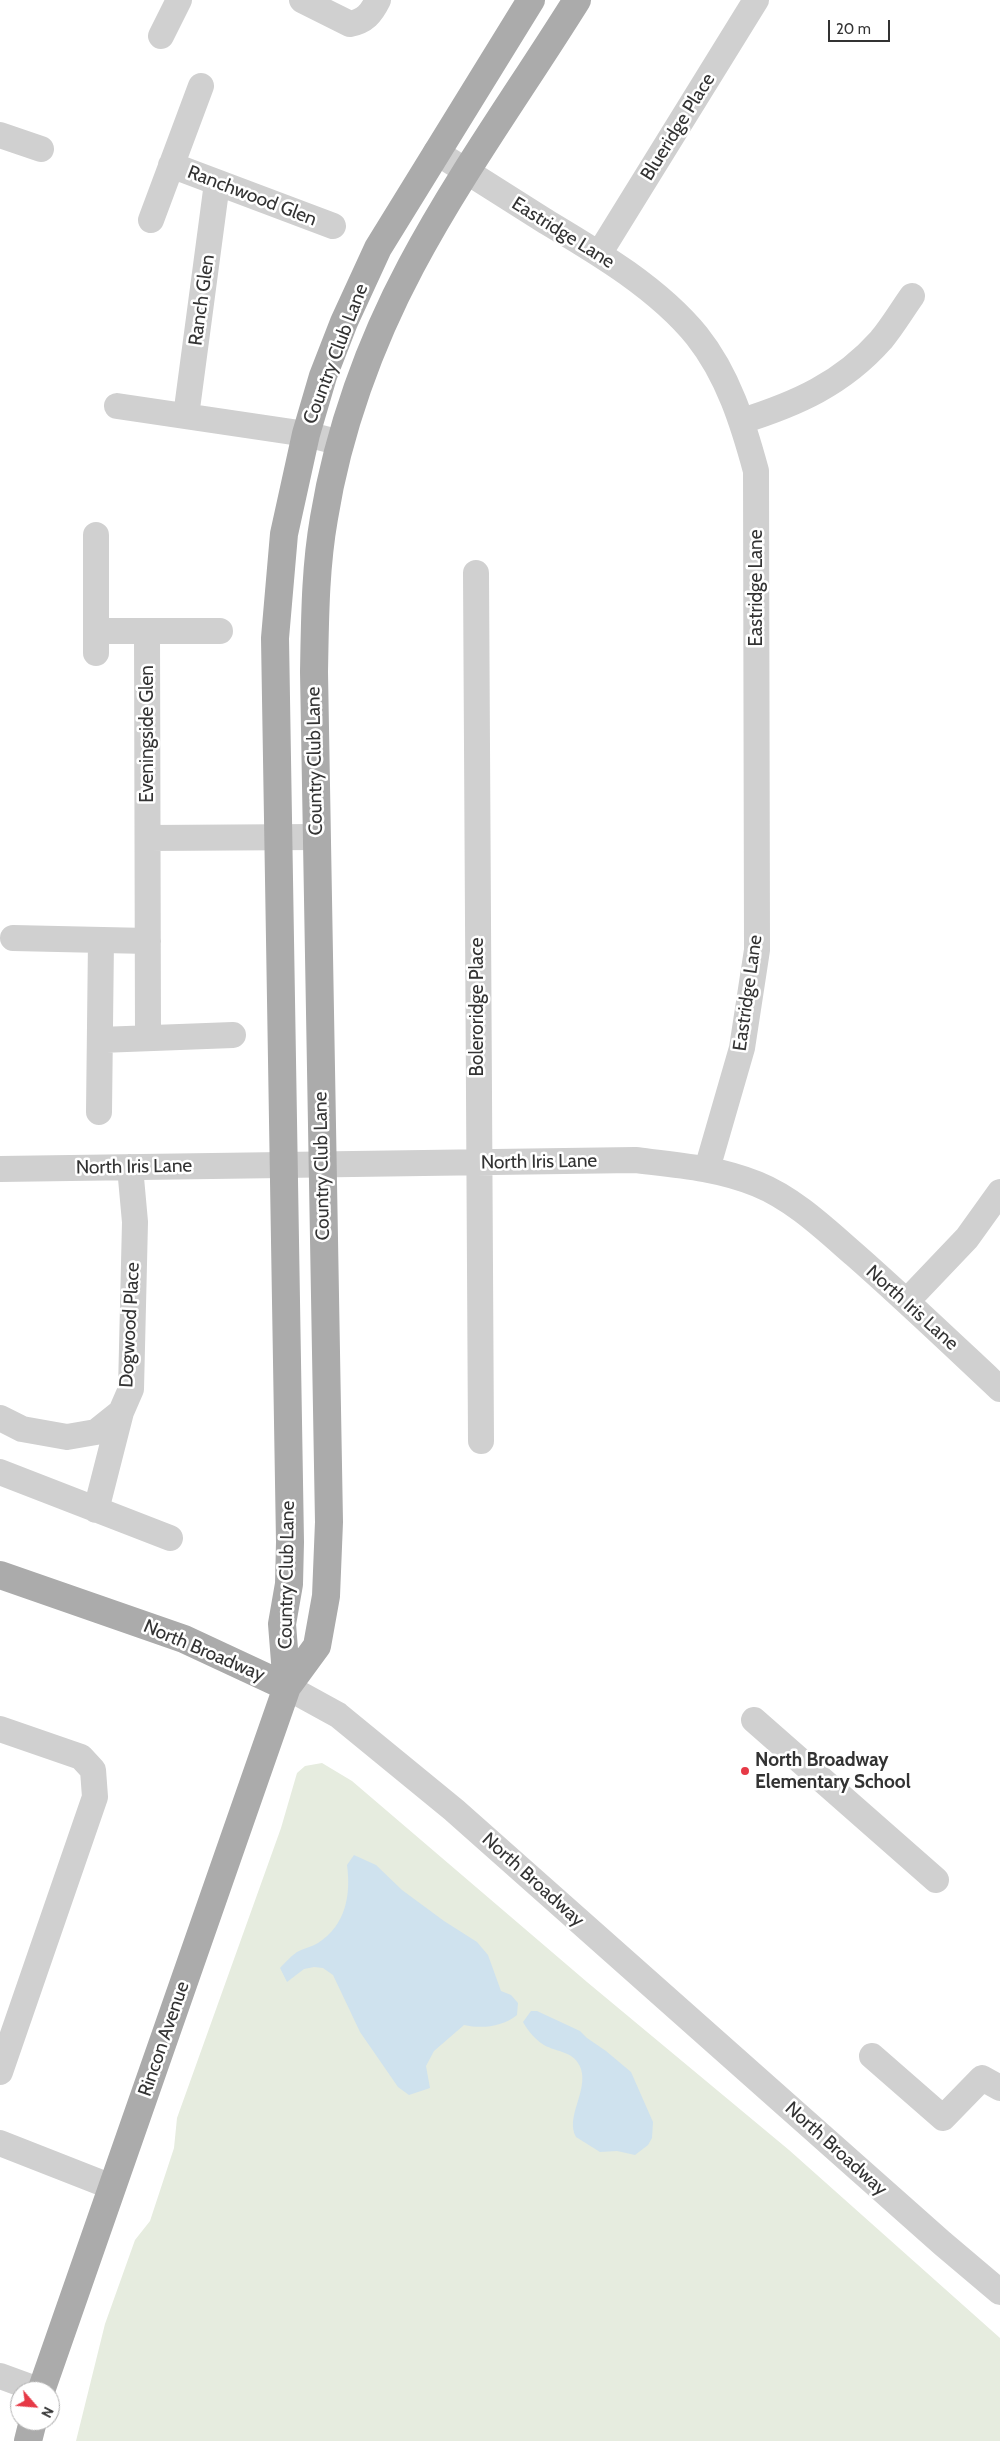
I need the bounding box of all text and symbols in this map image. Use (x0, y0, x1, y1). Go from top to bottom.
scale bar (830, 10, 892, 42)
text: 20 m (836, 20, 871, 38)
street label: Blueridge Place (636, 69, 720, 185)
street label: Ranchwood Glen (184, 161, 320, 231)
street label: Eastridge Lane (507, 192, 619, 274)
street label: Ranch Glen (184, 253, 220, 347)
street label: Country Club Lane (299, 281, 373, 427)
street label: Eastridge Lane (745, 530, 767, 646)
street label: Eveningside Glen (136, 665, 158, 803)
street label: Country Club Lane (302, 687, 328, 835)
street label: Eastridge Lane (729, 934, 767, 1052)
street label: Boleroridge Place (466, 938, 488, 1076)
street label: Country Club Lane (309, 1092, 335, 1240)
street label: North Iris Lane (481, 1150, 597, 1174)
street label: North Iris Lane (76, 1155, 192, 1179)
street label: North Iris Lane (861, 1261, 963, 1355)
street label: Dogwood Place (115, 1262, 145, 1388)
street label: Country Club Lane (274, 1501, 300, 1649)
street label: North Broadway (140, 1615, 268, 1687)
place label: North Broadway Elementary School (755, 1749, 911, 1793)
marker: North Broadway Elementary School (739, 1765, 751, 1777)
street label: North Broadway (477, 1828, 589, 1932)
street label: Rincon Avenue (134, 1979, 194, 2099)
street label: North Broadway (780, 2097, 892, 2201)
north arrow (10, 2381, 60, 2431)
text: N (37, 2404, 58, 2421)

